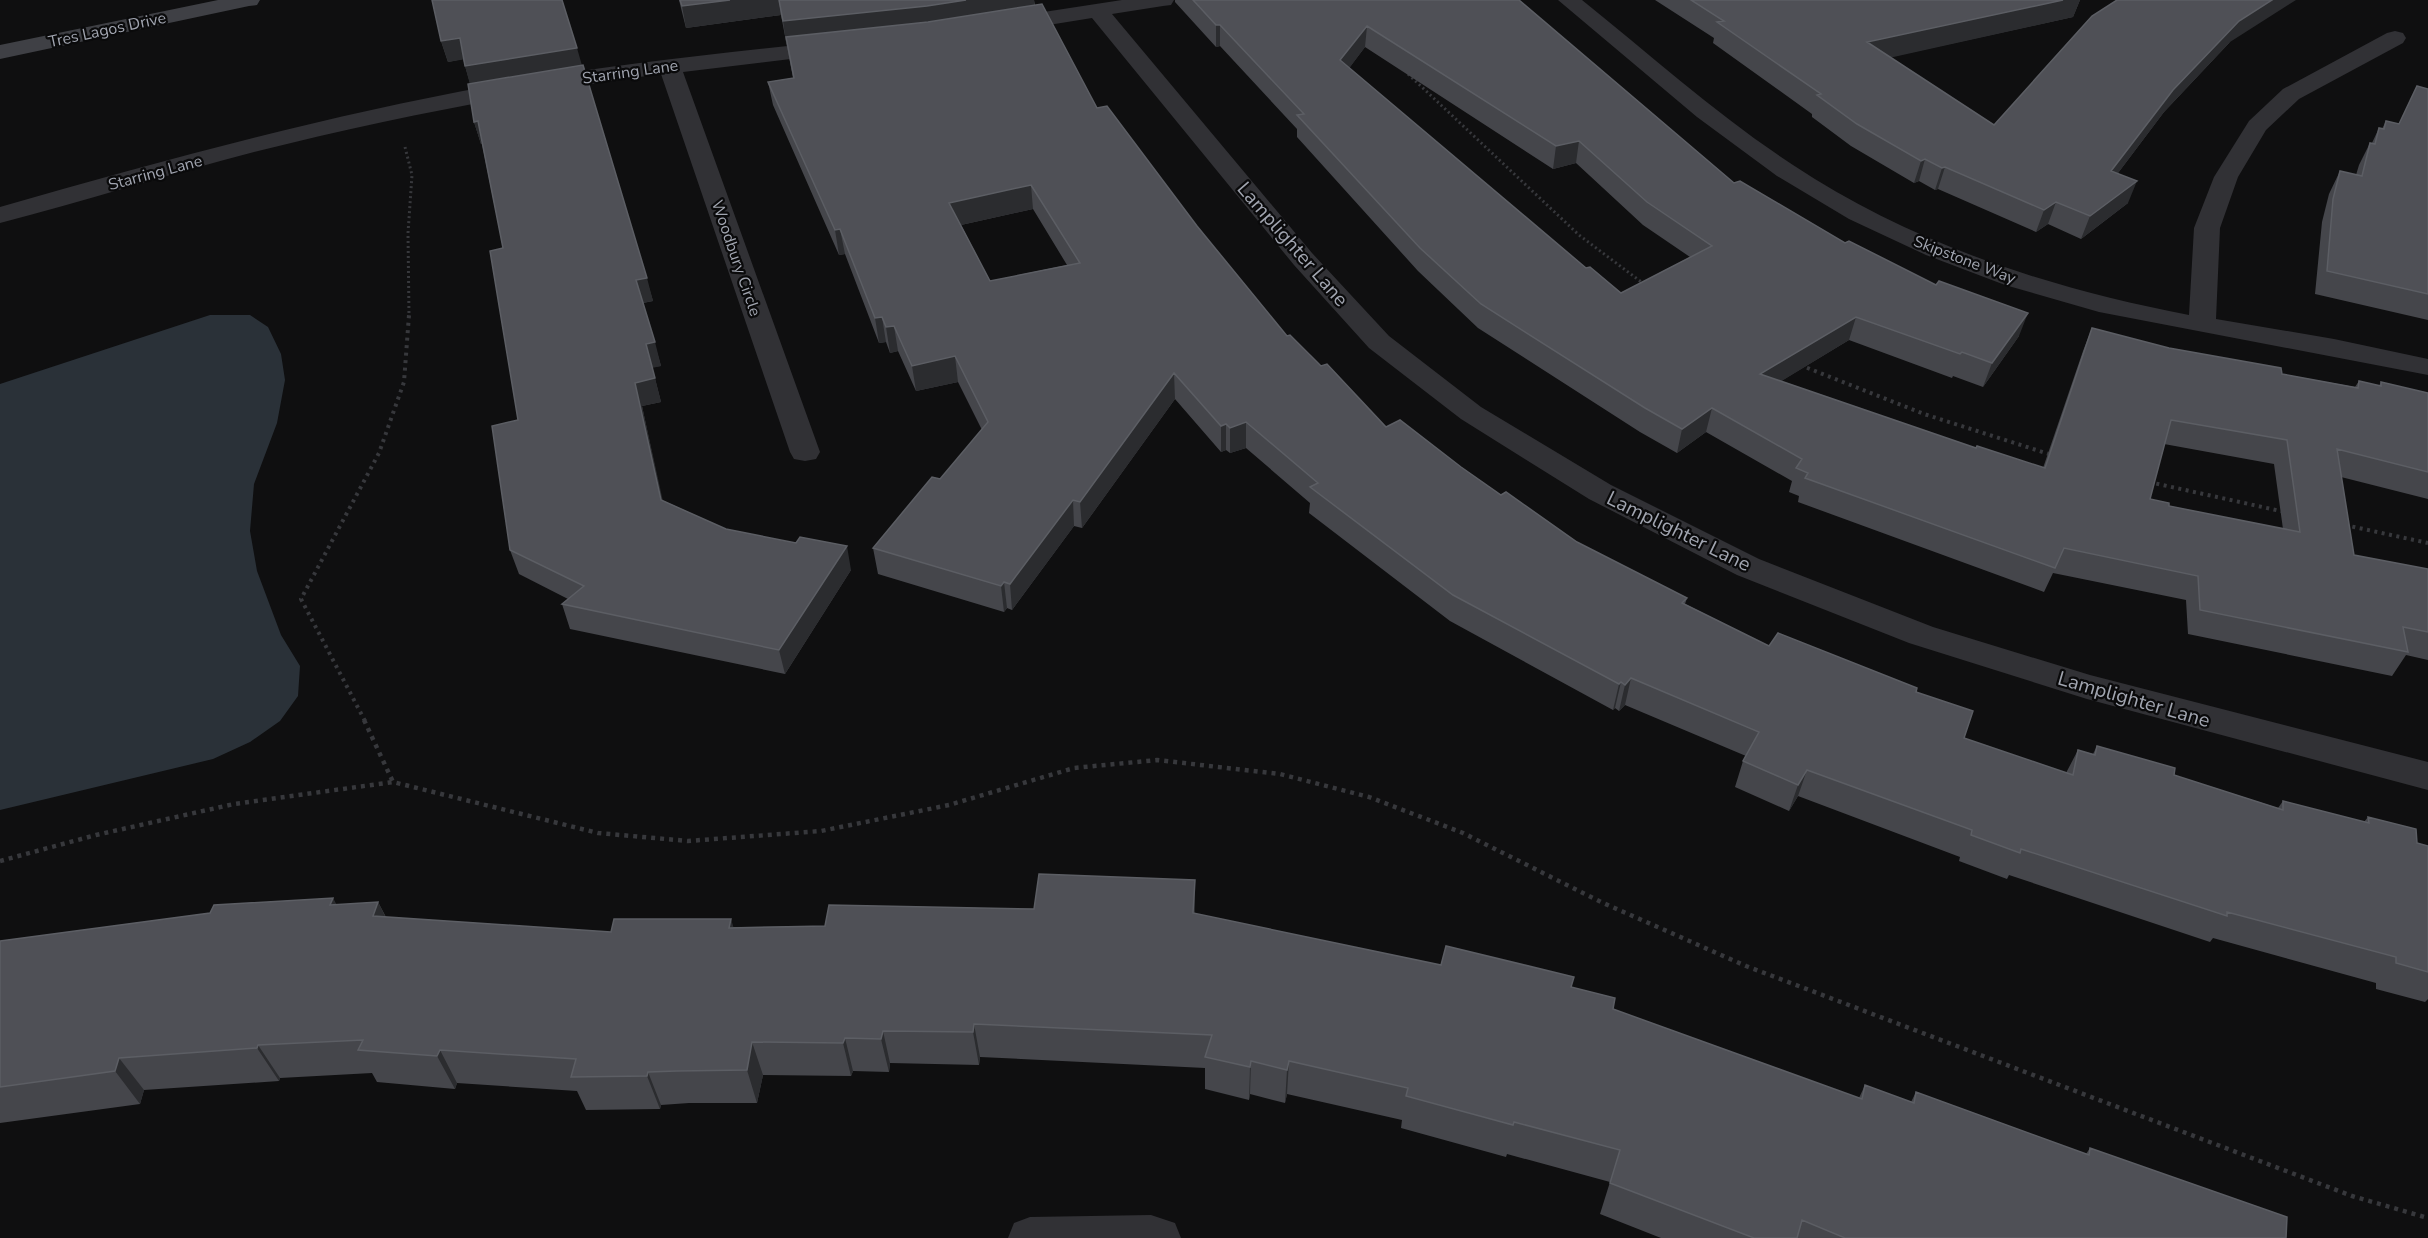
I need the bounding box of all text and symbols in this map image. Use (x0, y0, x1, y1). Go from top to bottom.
street label: Tres Lagos Drive (46, 7, 168, 53)
street label: Starring Lane (581, 54, 679, 90)
street label: Starring Lane (106, 150, 205, 196)
street label: Lamplighter Lane (1231, 176, 1354, 313)
street label: Woodbury Circle (706, 197, 766, 319)
street label: Skipstone Way (1910, 230, 2020, 290)
street label: Lamplighter Lane (1602, 485, 1755, 578)
street label: Lamplighter Lane (2055, 665, 2213, 734)

